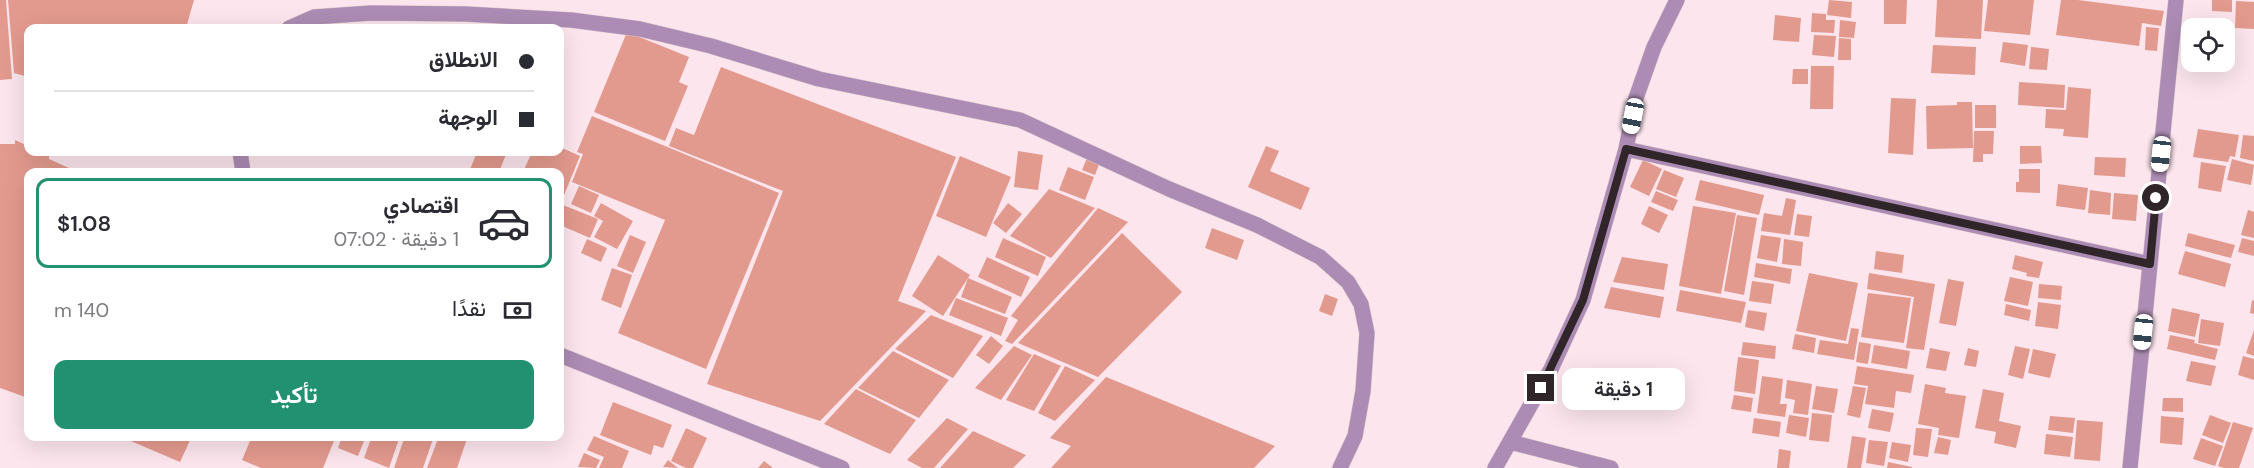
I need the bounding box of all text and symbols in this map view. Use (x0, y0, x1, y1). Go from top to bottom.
map controls (2181, 18, 2235, 72)
button: locate (2181, 18, 2235, 72)
text: الانطلاق (429, 45, 498, 74)
car (1621, 97, 1645, 135)
text: الوجهة (438, 103, 498, 132)
car (2150, 135, 2172, 173)
route start (2142, 184, 2169, 211)
text: اقتصادي (383, 191, 459, 220)
icon: car (477, 196, 531, 250)
text: $1.08 (57, 209, 111, 238)
text: 1 دقيقة · 07:02 (333, 226, 459, 252)
text: نقدًا (452, 294, 486, 323)
icon: cash (501, 294, 534, 327)
text: 140 m (54, 297, 109, 323)
car (2132, 313, 2154, 351)
button: تأكيد (54, 360, 534, 429)
callout: 1 دقيقة (1562, 367, 1685, 409)
route end (1527, 374, 1554, 401)
text: 1 دقيقة (1594, 376, 1653, 402)

